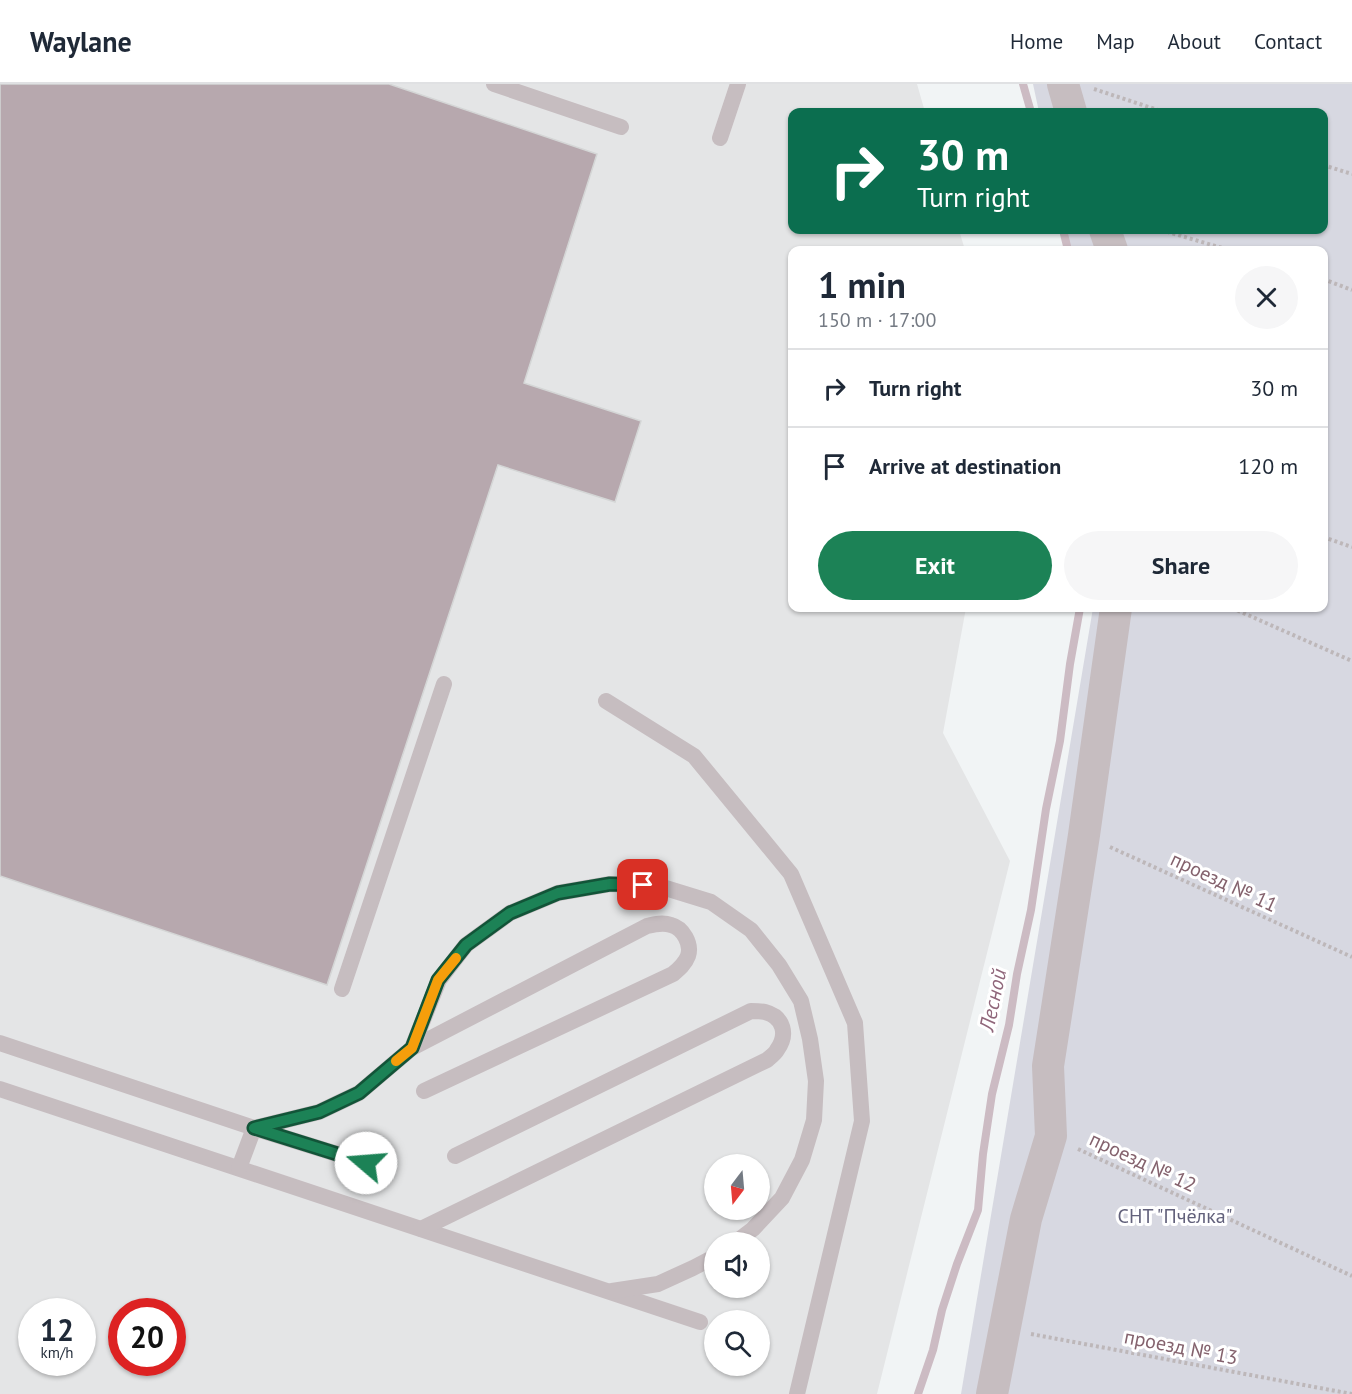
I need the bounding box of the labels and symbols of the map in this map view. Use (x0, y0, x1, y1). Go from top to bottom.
street label: проезд № 11 (1166, 846, 1282, 918)
pin (617, 859, 668, 910)
water label: Лесной (973, 966, 1012, 1035)
street label: проезд № 12 (1085, 1126, 1201, 1198)
position arrow (334, 1131, 398, 1195)
north arrow (704, 1154, 770, 1220)
park label: СНТ "Пчёлка" (1118, 1203, 1232, 1229)
speed limit sign: 20 (108, 1298, 186, 1376)
street label: проезд № 13 (1122, 1323, 1240, 1371)

